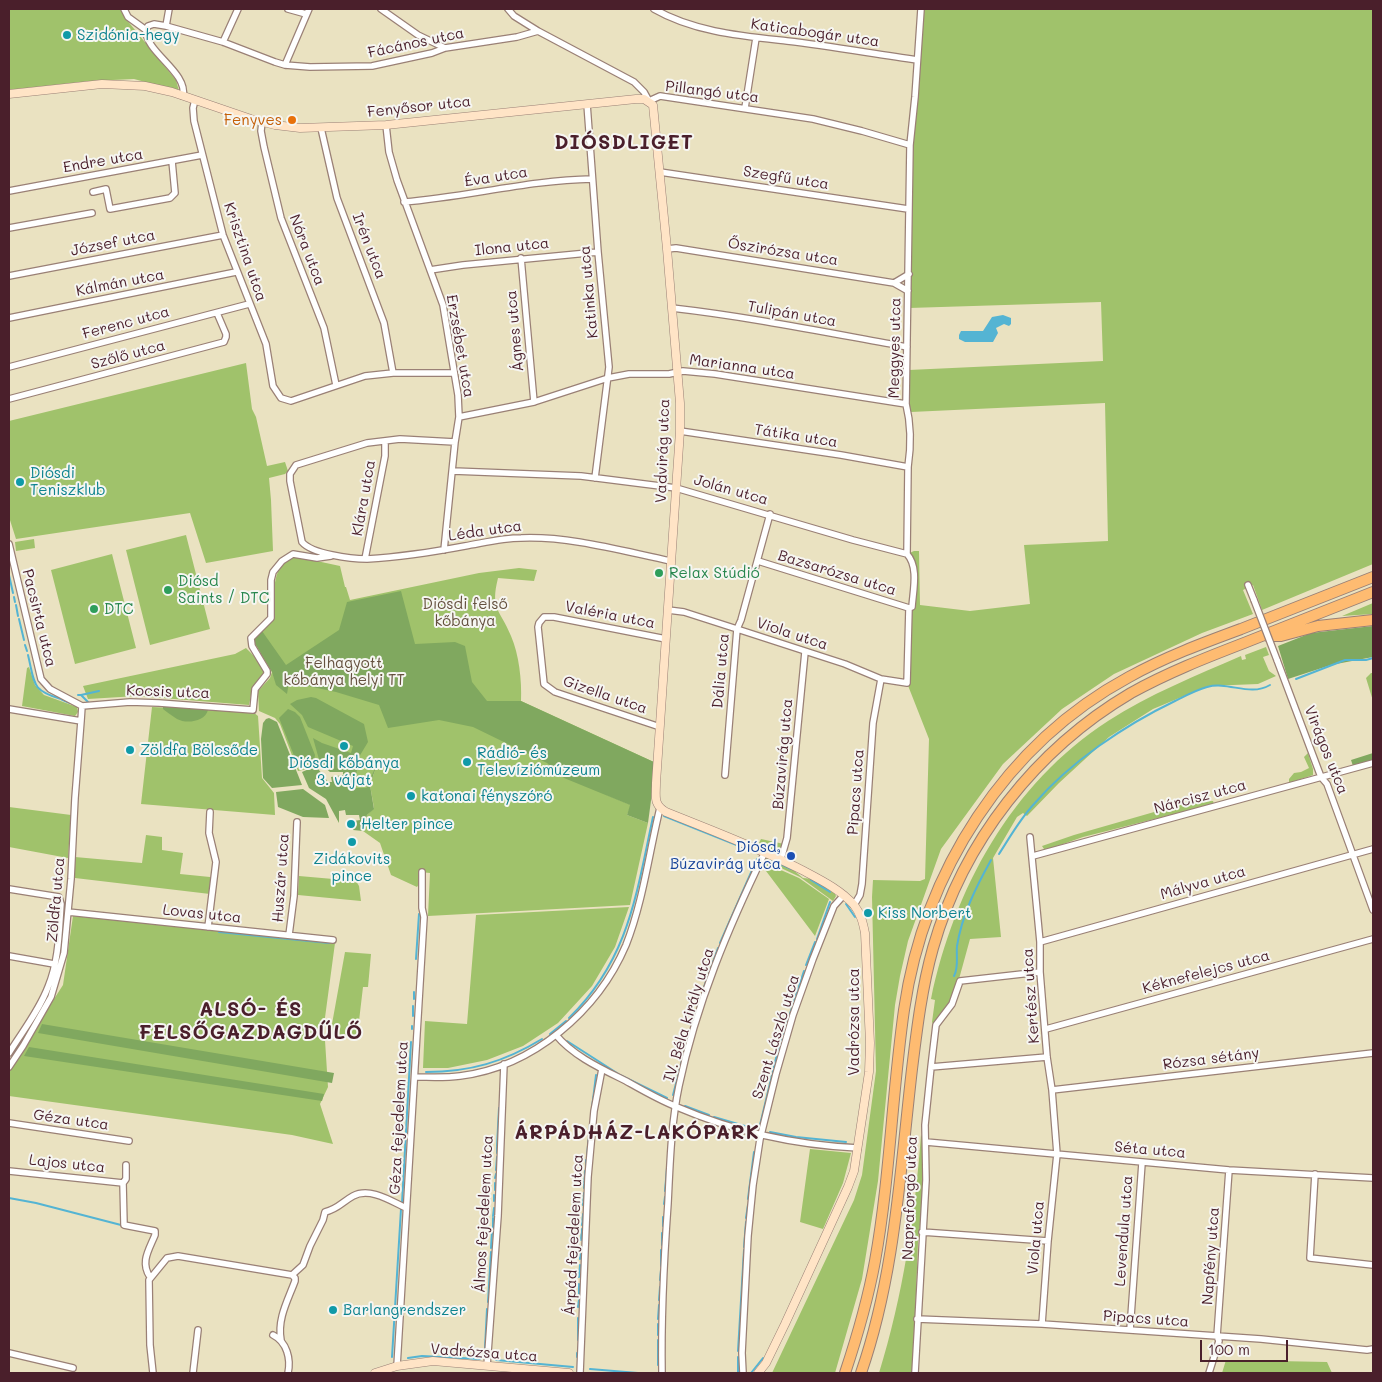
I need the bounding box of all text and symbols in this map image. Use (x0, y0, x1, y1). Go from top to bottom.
street label: Katicabogár utca (750, 15, 880, 51)
street label: Fácános utca (366, 24, 466, 62)
place label: Szidónia-hegy (77, 26, 180, 44)
marker: Szidónia-hegy (61, 29, 73, 41)
street label: Pillangó utca (664, 77, 760, 107)
street label: Fenyősor utca (366, 93, 472, 121)
place label: Fenyves (224, 111, 282, 129)
marker: Fenyves (286, 114, 298, 126)
district label: DIÓSDLIGET (553, 131, 695, 155)
street label: Endre utca (62, 145, 144, 177)
street label: Szegfű utca (742, 162, 830, 194)
street label: Éva utca (463, 163, 529, 191)
street label: Krisztina utca (220, 200, 270, 304)
street label: Irén utca (348, 210, 390, 282)
street label: Nóra utca (285, 212, 329, 288)
street label: József utca (69, 226, 157, 260)
street label: Ilona utca (474, 234, 550, 260)
street label: Őszirózsa utca (727, 234, 839, 270)
street label: Katinka utca (576, 245, 602, 339)
street label: Kálmán utca (74, 266, 166, 300)
street label: Ágnes utca (502, 290, 528, 372)
street label: Erzsébet utca (442, 293, 478, 399)
street label: Tulipán utca (746, 297, 838, 331)
street label: Meggyes utca (885, 297, 905, 399)
street label: Ferenc utca (81, 303, 171, 343)
street label: Szőlő utca (89, 336, 167, 374)
street label: Marianna utca (688, 351, 796, 383)
street label: Vadvirág utca (652, 399, 674, 503)
street label: Tátika utca (753, 421, 839, 451)
street label: Klára utca (348, 459, 380, 537)
place label: Diósdi Teniszklub (30, 464, 106, 499)
street label: Jolán utca (692, 471, 770, 509)
marker: Diósdi Teniszklub (14, 476, 26, 488)
street label: Léda utca (447, 517, 523, 545)
street label: Bazsarózsa utca (776, 546, 898, 600)
place label: Relax Stúdió (669, 564, 760, 582)
street label: Pacsirta utca (18, 567, 60, 669)
marker: Relax Stúdió (653, 567, 665, 579)
place label: Diósd Saints / DTC (178, 572, 269, 607)
marker: Diósd Saints / DTC (162, 584, 174, 596)
park label: Diósdi felső kőbánya (422, 595, 508, 630)
street label: Valéria utca (563, 597, 657, 633)
place label: DTC (104, 600, 133, 618)
marker: DTC (88, 603, 100, 615)
street label: Viola utca (754, 614, 830, 654)
street label: Dália utca (709, 633, 733, 709)
park label: Felhagyott kőbánya helyi TT (283, 654, 405, 689)
street label: Gizella utca (560, 672, 650, 718)
street label: Kocsis utca (126, 682, 210, 702)
street label: Búzavirág utca (769, 698, 797, 810)
street label: Virágos utca (1300, 703, 1352, 797)
marker: Diósdi kőbánya 3. vájat (338, 740, 350, 752)
place label: Zöldfa Bölcsőde (140, 741, 258, 759)
marker: Zöldfa Bölcsőde (124, 744, 136, 756)
place label: Rádió- és Televíziómúzeum (477, 744, 600, 779)
street label: Pipacs utca (844, 748, 868, 836)
place label: Diósdi kőbánya 3. vájat (288, 754, 400, 789)
marker: Rádió- és Televíziómúzeum (461, 756, 473, 768)
street label: Nárcisz utca (1152, 776, 1248, 818)
place label: katonai fényszóró (421, 787, 552, 805)
marker: katonai fényszóró (405, 790, 417, 802)
place label: Helter pince (361, 815, 453, 833)
marker: Helter pince (345, 818, 357, 830)
street label: Huszár utca (269, 833, 293, 923)
marker: Zidákovits pince (346, 836, 358, 848)
place label: Diósd, Búzavirág utca (670, 838, 781, 873)
place label: Zidákovits pince (314, 850, 390, 885)
marker: Diósd, Búzavirág utca (785, 850, 797, 862)
street label: Zöldfa utca (43, 857, 69, 943)
street label: Mályva utca (1158, 862, 1248, 904)
street label: Lovas utca (162, 901, 242, 927)
place label: Kiss Norbert (878, 904, 972, 922)
marker: Kiss Norbert (862, 907, 874, 919)
street label: IV. Béla király utca (660, 946, 718, 1084)
street label: Kéknefelejcs utca (1140, 946, 1272, 998)
street label: Kertész utca (1019, 948, 1043, 1044)
street label: Vadrózsa utca (845, 968, 863, 1076)
street label: Szent László utca (749, 973, 803, 1101)
district label: ALSÓ- ÉS FELSŐGAZDAGDŰLŐ (137, 998, 365, 1045)
street label: Géza fejedelem utca (386, 1041, 412, 1195)
street label: Rózsa sétány (1162, 1044, 1260, 1074)
street label: Géza utca (32, 1106, 110, 1134)
district label: ÁRPÁDHÁZ-LAKÓPARK (512, 1121, 762, 1145)
street label: Álmos fejedelem utca (471, 1135, 497, 1293)
street label: Napraforgó utca (899, 1136, 921, 1260)
street label: Séta utca (1114, 1138, 1186, 1162)
street label: Lajos utca (28, 1151, 106, 1177)
street label: Árpád fejedelem utca (561, 1154, 587, 1316)
street label: Levendula utca (1111, 1175, 1137, 1287)
street label: Viola utca (1024, 1200, 1048, 1276)
street label: Napfény utca (1199, 1206, 1223, 1306)
place label: Barlangrendszer (343, 1301, 466, 1319)
marker: Barlangrendszer (327, 1304, 339, 1316)
street label: Pipacs utca (1102, 1307, 1190, 1331)
scale bar (1202, 1330, 1290, 1362)
text: 100 m (1208, 1339, 1250, 1359)
street label: Vadrózsa utca (430, 1340, 538, 1366)

